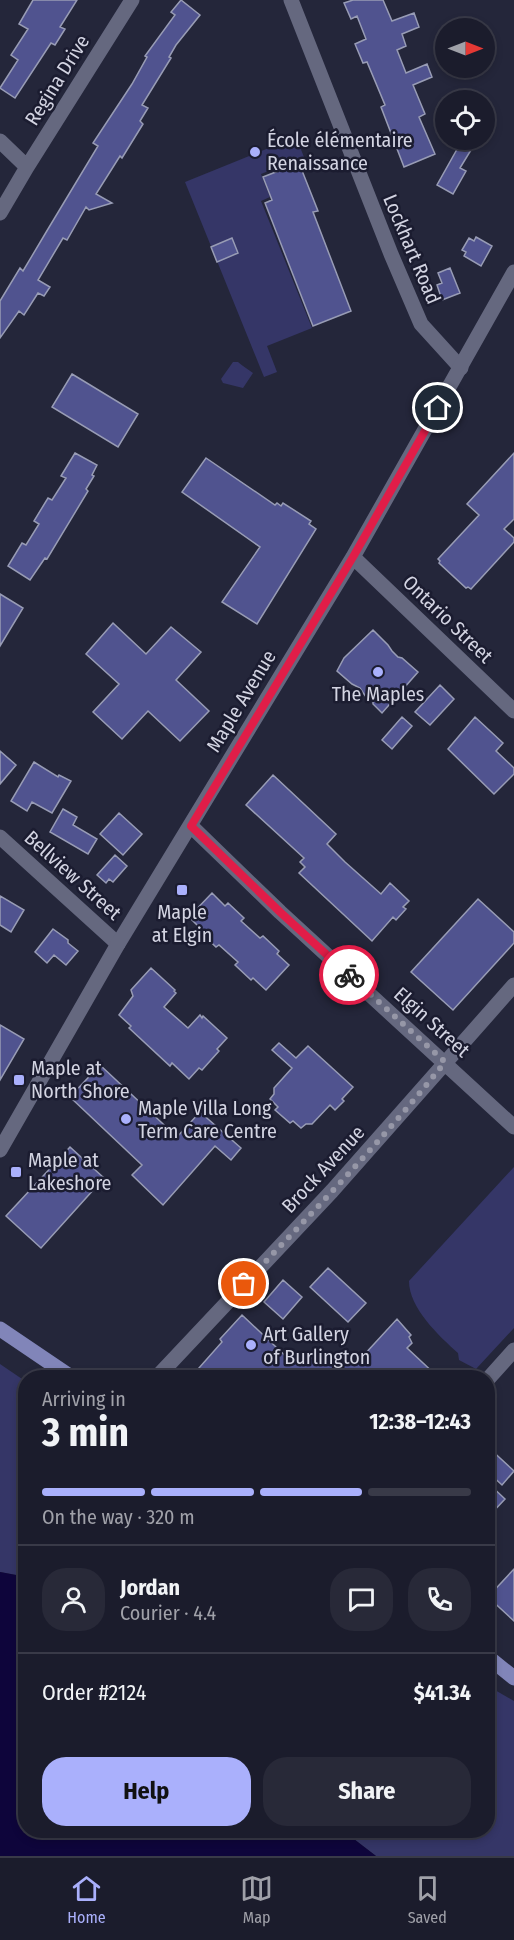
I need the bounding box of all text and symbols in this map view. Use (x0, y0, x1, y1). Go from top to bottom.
north arrow (435, 18, 495, 78)
map controls (435, 18, 495, 150)
street label: Regina Drive (20, 30, 94, 130)
button: locate (435, 90, 495, 150)
place label: École élémentaire Renaissance (267, 128, 413, 175)
marker: École élémentaire Renaissance (248, 145, 262, 159)
street label: Lockhart Road (378, 191, 446, 307)
pin (412, 382, 463, 433)
icon: home (421, 391, 454, 424)
street label: Ontario Street (398, 570, 498, 668)
street label: Maple Avenue (201, 646, 281, 756)
marker: The Maples (371, 665, 385, 679)
place label: The Maples (332, 682, 424, 706)
street label: Bellview Street (20, 825, 127, 925)
marker: Maple at Elgin (175, 883, 189, 897)
place label: Maple at Elgin (152, 900, 212, 947)
courier (319, 945, 379, 1005)
icon: bike (333, 959, 366, 992)
street label: Elgin Street (389, 982, 475, 1062)
place label: Maple at North Shore (31, 1056, 130, 1103)
marker: Maple at North Shore (12, 1073, 26, 1087)
place label: Maple Villa Long Term Care Centre (138, 1096, 277, 1143)
marker: Maple Villa Long Term Care Centre (119, 1112, 133, 1126)
street label: Brock Avenue (277, 1120, 369, 1218)
place label: Maple at Lakeshore (28, 1148, 111, 1195)
marker: Maple at Lakeshore (9, 1165, 23, 1179)
pin (218, 1258, 269, 1309)
icon: bag (227, 1267, 260, 1300)
place label: Art Gallery of Burlington (263, 1322, 370, 1369)
marker: Art Gallery of Burlington (244, 1338, 258, 1352)
text: Arriving in (42, 1387, 126, 1411)
text: 12:38–12:43 (369, 1408, 471, 1435)
text: 3 min (42, 1410, 129, 1456)
text: On the way · 320 m (42, 1505, 195, 1529)
button: person (42, 1568, 105, 1631)
button: chat (330, 1568, 393, 1631)
button: phone (408, 1568, 471, 1631)
text: Jordan (120, 1574, 180, 1601)
text: Courier · 4.4 (120, 1601, 216, 1625)
text: Order #2124 (42, 1679, 146, 1706)
text: $41.34 (414, 1679, 471, 1706)
button: Help (42, 1757, 251, 1826)
button: Share (263, 1757, 471, 1826)
tab: Home (67, 1872, 106, 1927)
tab: Map (240, 1872, 273, 1927)
tab: Saved (408, 1872, 447, 1927)

